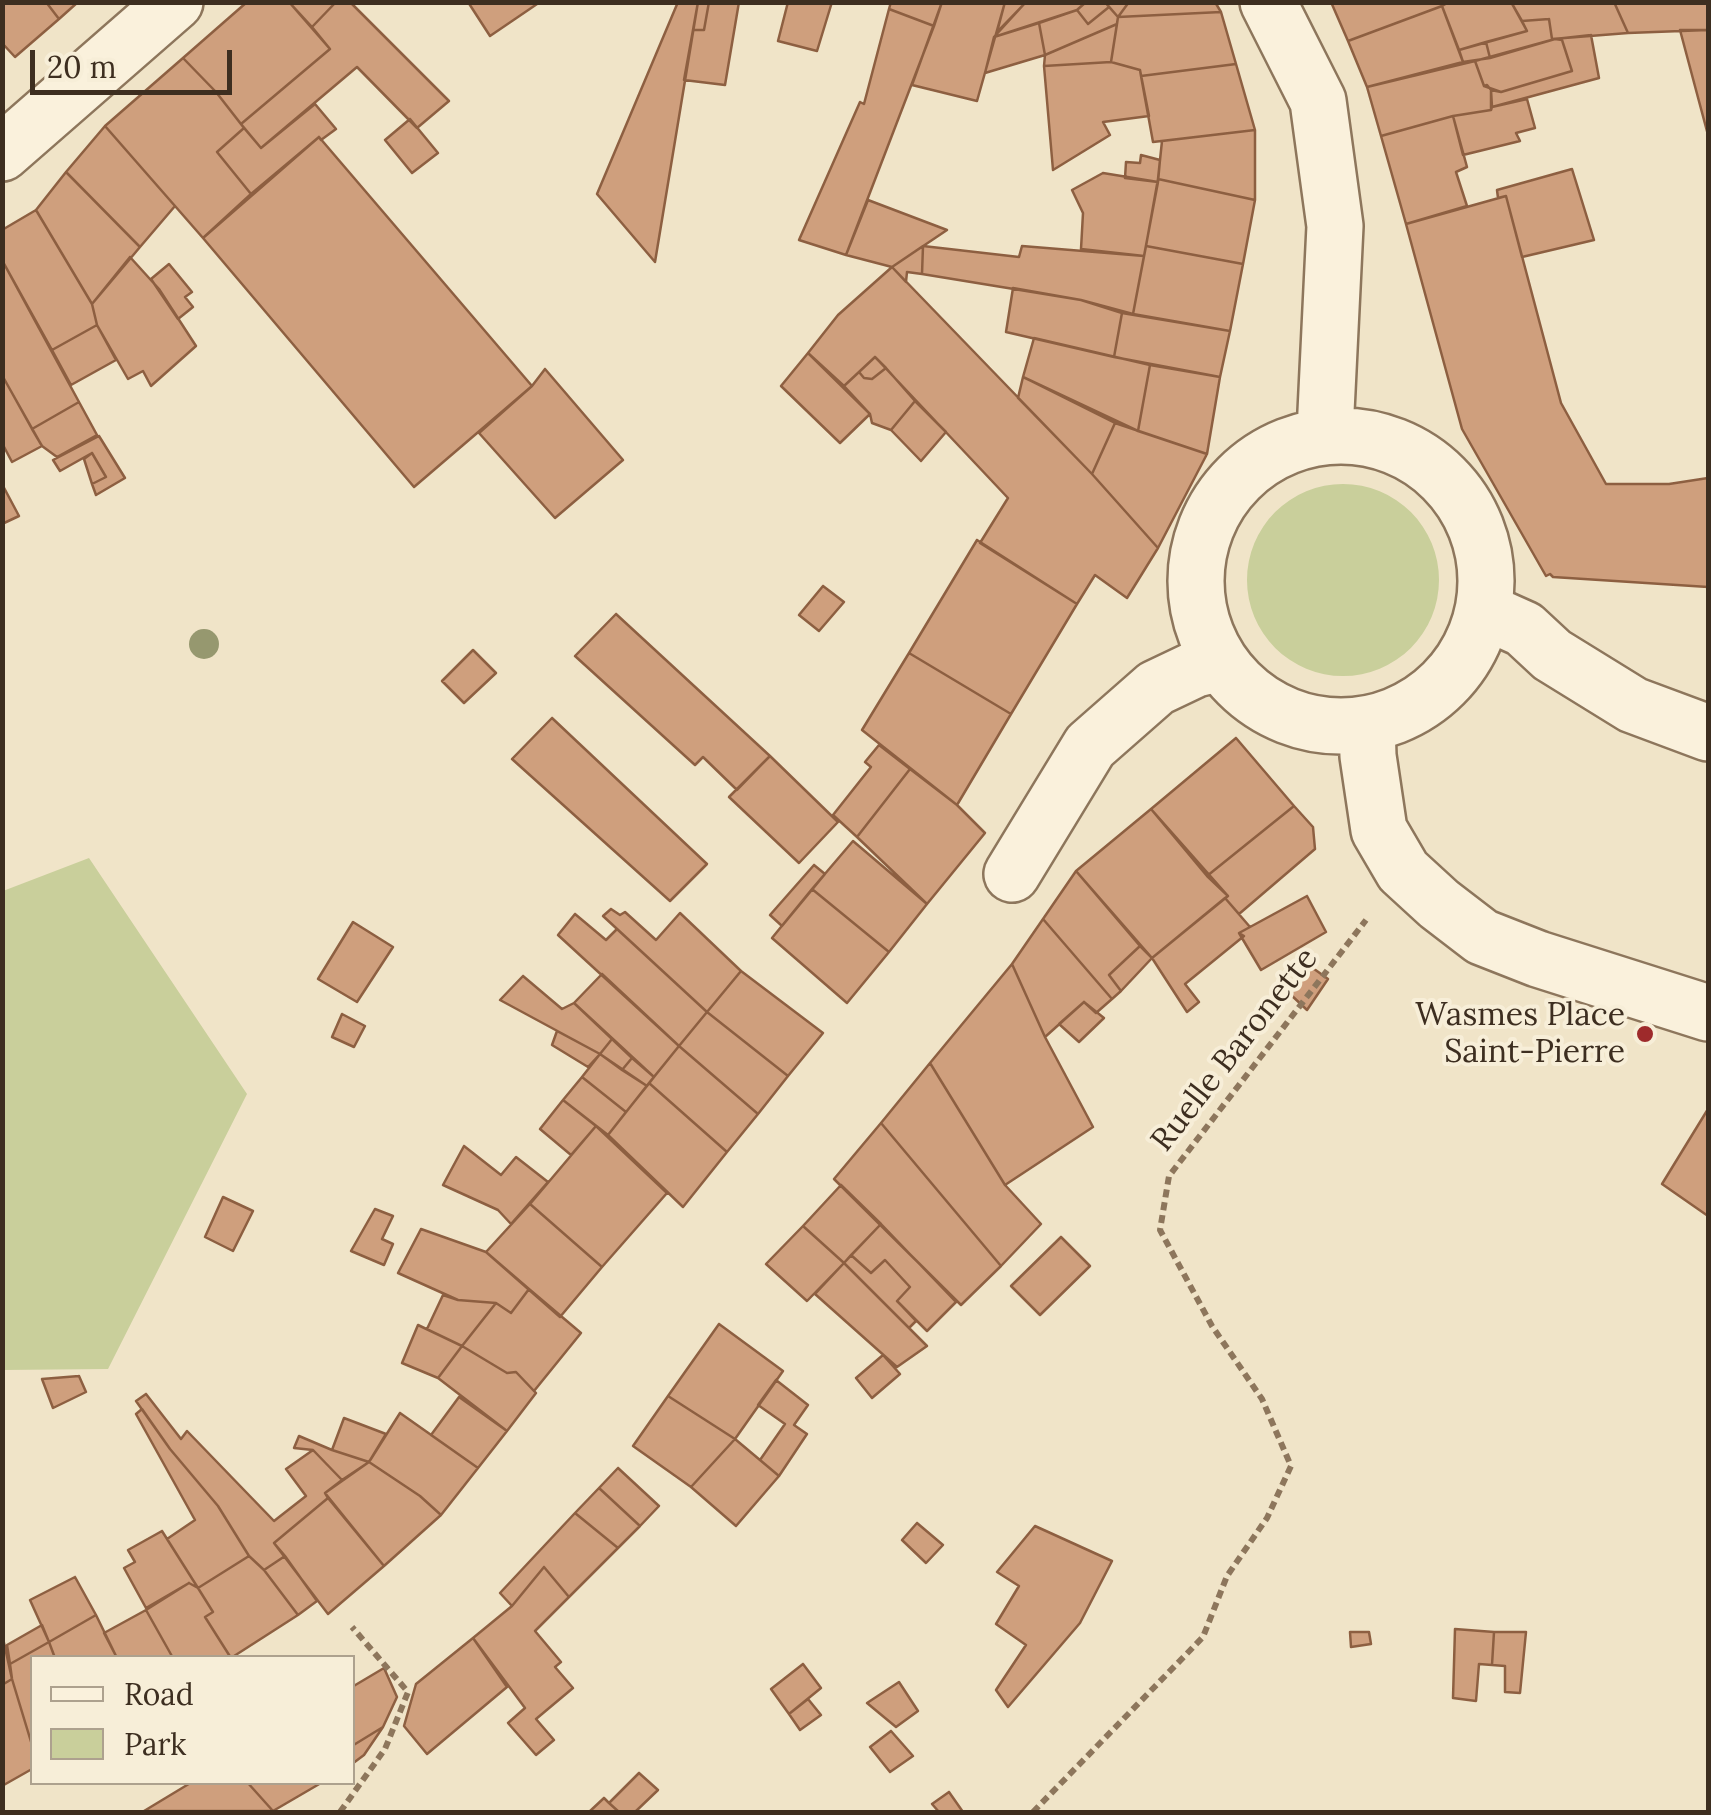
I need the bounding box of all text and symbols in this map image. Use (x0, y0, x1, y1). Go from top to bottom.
scale bar (35, 30, 238, 92)
text: 20 m (47, 48, 116, 86)
street label: Ruelle Baronette (1144, 941, 1326, 1159)
place label: Wasmes Place Saint-Pierre (1415, 997, 1625, 1072)
marker: Wasmes Place Saint-Pierre (1634, 1023, 1656, 1045)
legend (30, 1655, 355, 1785)
text: Road (124, 1675, 194, 1713)
text: Park (124, 1725, 186, 1763)

